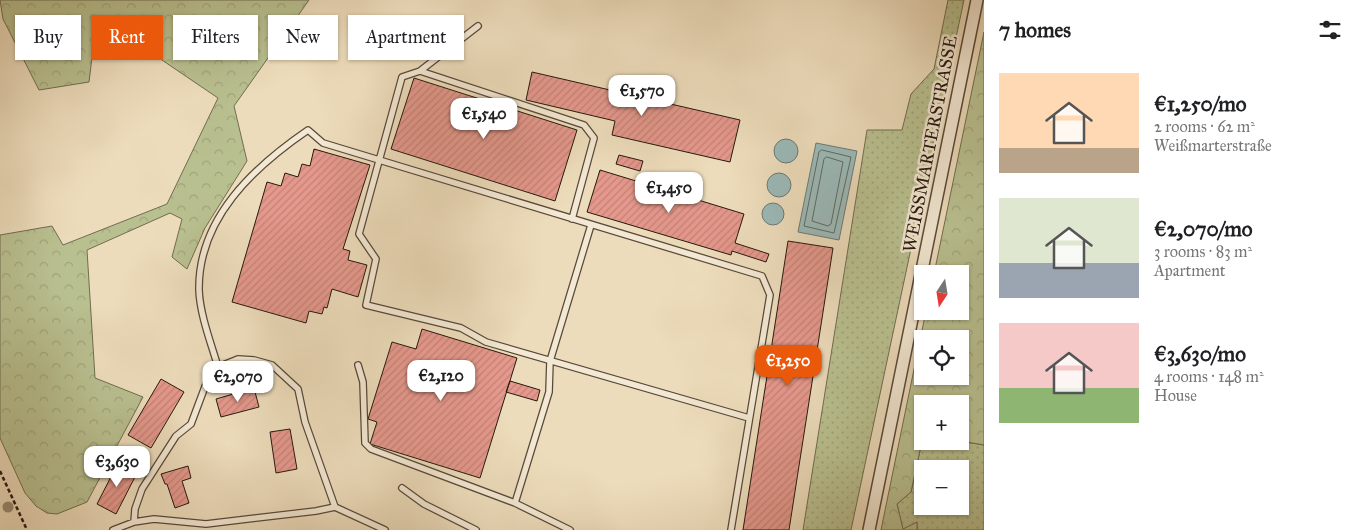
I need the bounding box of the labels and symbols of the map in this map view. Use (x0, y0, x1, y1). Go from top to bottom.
street label: WEISSMARTERSTRASSE (898, 34, 962, 254)
pin: €1,570 (601, 74, 683, 117)
pin: €1,540 (443, 98, 525, 140)
pin: €1,450 (628, 172, 710, 214)
north arrow (914, 265, 969, 320)
pin: €1,250 (747, 344, 829, 387)
pin: €2,070 (197, 360, 279, 403)
pin: €2,120 (400, 360, 482, 402)
pin: €3,630 (76, 446, 158, 488)

